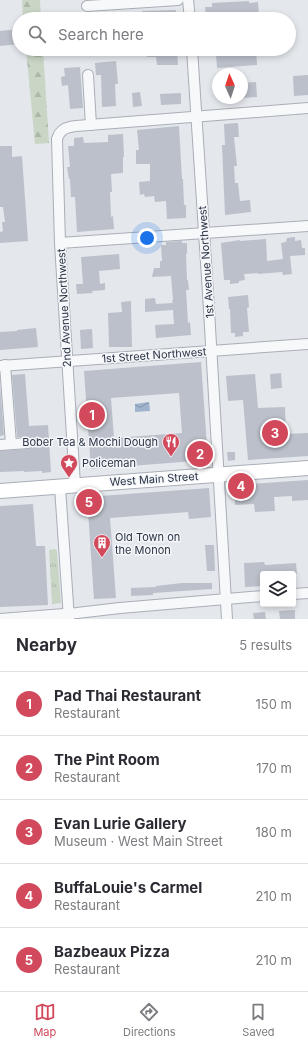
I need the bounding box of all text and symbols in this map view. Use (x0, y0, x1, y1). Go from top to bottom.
search box (12, 12, 296, 56)
icon: search (26, 23, 48, 45)
text: Search here (58, 25, 144, 44)
north arrow (212, 68, 248, 104)
street label: 1st Avenue Northwest (195, 205, 217, 319)
your location (137, 228, 157, 248)
street label: 2nd Avenue Northwest (54, 248, 74, 368)
street label: 1st Street Northwest (101, 344, 207, 366)
pin: 1 (79, 400, 105, 430)
pin: 3 (262, 418, 288, 448)
restaurant icon: Bober Tea & Mochi Dough (161, 432, 181, 457)
place label: Bober Tea & Mochi Dough (22, 435, 158, 449)
pin: 2 (187, 439, 213, 469)
place icon: Policeman (59, 453, 79, 478)
place label: Policeman (82, 456, 136, 470)
street label: West Main Street (109, 469, 199, 489)
pin: 4 (228, 471, 254, 501)
pin: 5 (76, 487, 102, 517)
place label: Old Town on the Monon (115, 530, 180, 557)
building icon: Old Town on the Monon (92, 533, 112, 558)
map controls (260, 571, 296, 607)
button: layers (260, 571, 296, 607)
text: Nearby (16, 635, 77, 655)
text: 5 results (239, 637, 292, 653)
text: Pad Thai Restaurant (54, 686, 201, 705)
text: 1 (26, 696, 32, 712)
text: 150 m (256, 696, 292, 712)
text: Restaurant (54, 705, 120, 721)
text: The Pint Room (54, 750, 160, 769)
text: 2 (25, 760, 33, 776)
text: 170 m (256, 760, 292, 776)
text: Restaurant (54, 769, 120, 785)
text: Evan Lurie Gallery (54, 814, 187, 833)
text: 3 (25, 824, 33, 840)
text: 180 m (255, 824, 292, 840)
text: Museum · West Main Street (54, 833, 223, 849)
text: BuffaLouie's Carmel (54, 878, 202, 897)
text: 4 (25, 888, 33, 904)
text: 210 m (256, 888, 292, 904)
text: Restaurant (54, 897, 120, 913)
text: Bazbeaux Pizza (54, 942, 170, 961)
text: 5 (25, 952, 33, 968)
text: 210 m (256, 952, 292, 968)
text: Restaurant (54, 961, 120, 977)
tab: Map (33, 1001, 56, 1039)
tab: Directions (123, 1001, 176, 1039)
tab: Saved (242, 1001, 275, 1039)

